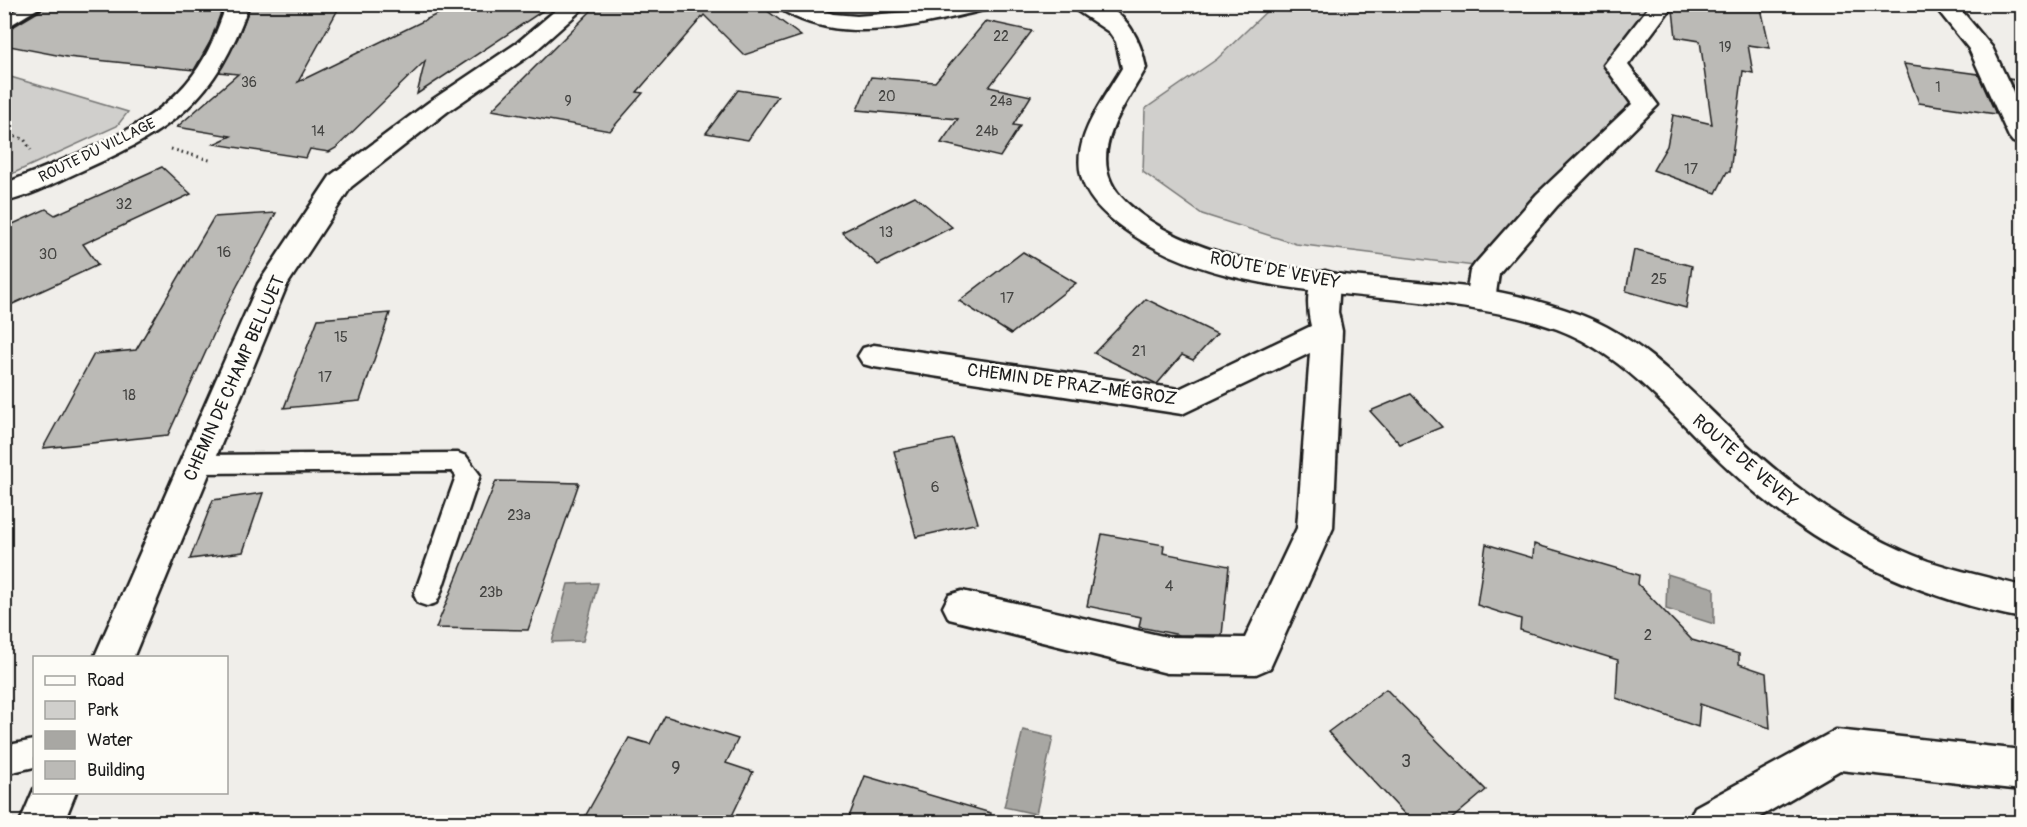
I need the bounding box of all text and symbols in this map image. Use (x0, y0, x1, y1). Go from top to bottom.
house number: 22 (993, 28, 1009, 45)
house number: 19 (1719, 39, 1731, 56)
house number: 36 (241, 74, 257, 91)
house number: 1 (1935, 79, 1941, 96)
house number: 20 (878, 88, 896, 105)
house number: 9 (564, 93, 572, 110)
house number: 24a (990, 93, 1012, 110)
street label: ROUTE DU VILLAGE (36, 114, 159, 187)
house number: 14 (311, 123, 325, 140)
house number: 24b (976, 123, 999, 140)
house number: 17 (1684, 160, 1698, 179)
house number: 32 (116, 195, 132, 214)
house number: 13 (879, 223, 893, 242)
house number: 16 (217, 243, 231, 262)
house number: 30 (39, 245, 57, 264)
street label: ROUTE DE VEVEY (1208, 247, 1343, 295)
house number: 25 (1651, 270, 1667, 289)
street label: CHEMIN DE CHAMP BELLUET (179, 272, 290, 485)
house number: 17 (1000, 289, 1014, 308)
house number: 15 (334, 328, 348, 347)
house number: 21 (1132, 342, 1146, 361)
street label: CHEMIN DE PRAZ-MÉGROZ (966, 358, 1178, 411)
house number: 17 (318, 368, 332, 387)
house number: 18 (122, 386, 136, 405)
street label: ROUTE DE VEVEY (1687, 409, 1803, 514)
house number: 6 (931, 478, 939, 497)
house number: 23a (507, 506, 531, 525)
house number: 4 (1165, 577, 1174, 596)
house number: 23b (479, 583, 503, 602)
house number: 2 (1644, 626, 1652, 645)
legend (33, 656, 228, 794)
text: Road (87, 669, 124, 692)
text: Park (87, 699, 119, 722)
text: Water (87, 729, 133, 752)
house number: 3 (1401, 750, 1411, 773)
house number: 9 (671, 757, 681, 780)
text: Building (87, 759, 145, 782)

